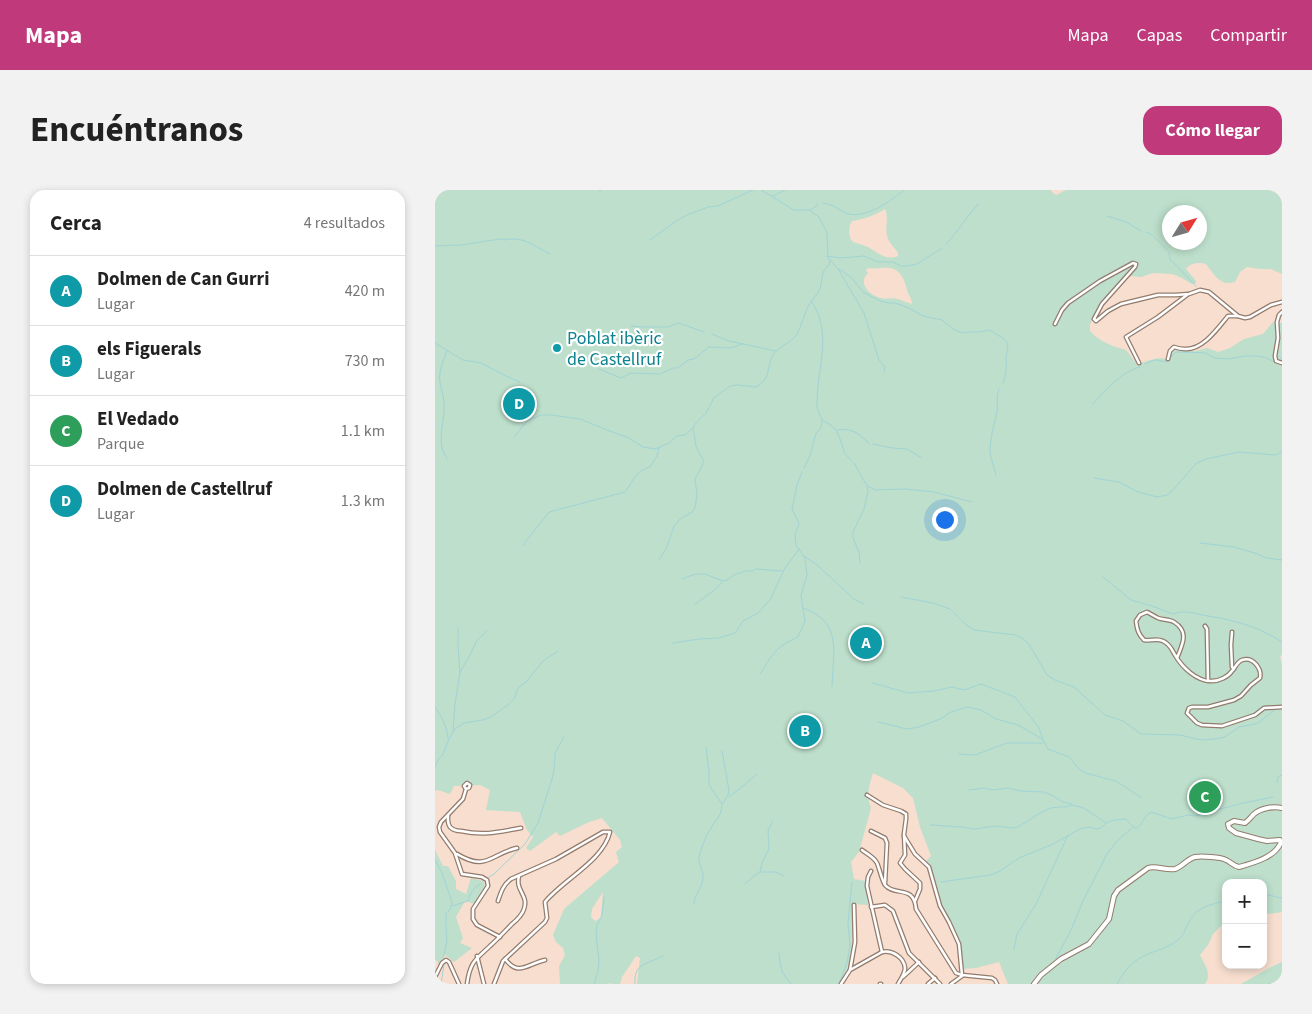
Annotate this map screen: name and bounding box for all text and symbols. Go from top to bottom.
text: Mapa [25,18,82,53]
text: Mapa [1068,23,1109,48]
text: Capas [1137,23,1182,48]
text: Compartir [1210,23,1287,48]
text: Encuéntranos [30,105,243,155]
button: Cómo llegar [1143,106,1282,155]
north arrow [1162,205,1207,250]
text: Cerca [50,208,102,238]
text: 4 resultados [304,212,385,234]
text: Dolmen de Can Gurri [97,266,269,293]
text: A [61,280,71,302]
text: 420 m [345,280,385,302]
text: Lugar [97,293,135,315]
place label: Poblat ibèric de Castellruf [567,326,662,372]
text: els Figuerals [97,336,201,363]
marker: Poblat ibèric de Castellruf [551,342,563,354]
text: B [61,350,71,372]
text: 730 m [345,350,385,372]
text: Lugar [97,363,135,385]
pin: D [503,385,535,423]
text: El Vedado [97,406,179,433]
text: C [61,420,71,442]
text: 1.1 km [341,420,385,442]
text: Parque [97,433,144,455]
text: Dolmen de Castellruf [97,476,272,503]
text: D [61,490,71,512]
text: 1.3 km [341,490,385,512]
text: Lugar [97,503,135,525]
your location [932,507,958,533]
pin: A [850,624,882,662]
pin: B [789,712,821,750]
pin: C [1189,778,1221,816]
map controls [1222,879,1267,969]
button: + [1222,879,1267,924]
button: − [1222,924,1267,969]

